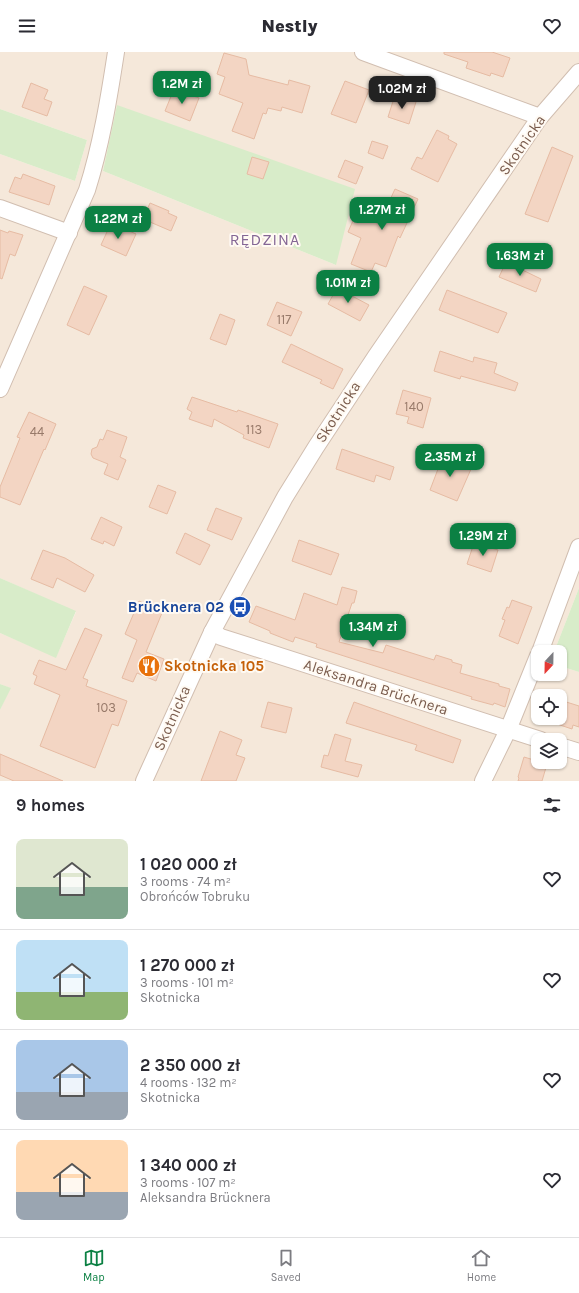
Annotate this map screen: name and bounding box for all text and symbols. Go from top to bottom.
icon: menu [16,15,38,37]
text: Nestly [261,15,318,37]
icon: heart [541,15,563,37]
pin: 1.2M zł [145,71,219,105]
text: 1.2M zł [162,76,202,91]
pin: 1.02M zł [361,76,443,110]
text: 1.02M zł [378,81,426,96]
street label: Skotnicka [495,111,549,179]
pin: 1.27M zł [341,197,423,231]
text: 1.27M zł [359,202,405,217]
pin: 1.22M zł [77,206,159,240]
text: 1.22M zł [94,211,142,226]
district label: RĘDZINA [230,230,300,249]
pin: 1.63M zł [479,243,561,277]
text: 1.63M zł [496,248,544,263]
pin: 1.01M zł [307,270,389,304]
text: 1.01M zł [325,275,371,290]
house number: 117 [277,312,291,327]
street label: Skotnicka [312,378,364,446]
house number: 140 [404,399,424,414]
house number: 113 [246,422,262,437]
house number: 44 [30,424,44,439]
pin: 2.35M zł [409,444,491,478]
text: 2.35M zł [424,449,476,464]
pin: 1.29M zł [442,523,524,557]
text: 1.29M zł [459,528,507,543]
bus stop icon: Brücknera 02 [227,594,253,620]
place label: Brücknera 02 [128,598,224,616]
pin: 1.34M zł [332,614,414,648]
text: 1.34M zł [349,619,397,634]
north arrow [531,645,567,681]
map controls [531,645,567,769]
restaurant icon: Skotnicka 105 [136,653,162,679]
street label: Aleksandra Brücknera [302,655,450,719]
place label: Skotnicka 105 [164,657,264,675]
street label: Skotnicka [150,683,194,753]
button: locate [531,689,567,725]
house number: 103 [96,700,116,715]
button: layers [531,733,567,769]
icon: filters [541,794,563,816]
text: 9 homes [16,795,85,815]
text: 1 020 000 zł [140,854,237,874]
icon: home [48,855,96,903]
icon: heart [541,868,563,890]
text: 3 rooms · 74 m² [140,874,231,889]
text: Obrońców Tobruku [140,889,250,904]
text: 1 270 000 zł [140,955,234,975]
icon: home [48,956,96,1004]
icon: heart [541,969,563,991]
text: 3 rooms · 101 m² [140,975,234,990]
text: Skotnicka [140,990,200,1005]
text: 2 350 000 zł [140,1055,240,1075]
icon: home [48,1056,96,1104]
icon: heart [541,1069,563,1091]
text: 4 rooms · 132 m² [140,1075,237,1090]
text: Skotnicka [140,1090,200,1105]
text: 1 340 000 zł [140,1155,236,1175]
icon: home [48,1156,96,1204]
icon: heart [541,1169,563,1191]
text: 3 rooms · 107 m² [140,1175,236,1190]
text: Aleksandra Brücknera [140,1190,271,1205]
tab: Map [83,1247,105,1284]
tab: Saved [271,1247,301,1284]
tab: Home [467,1247,496,1284]

